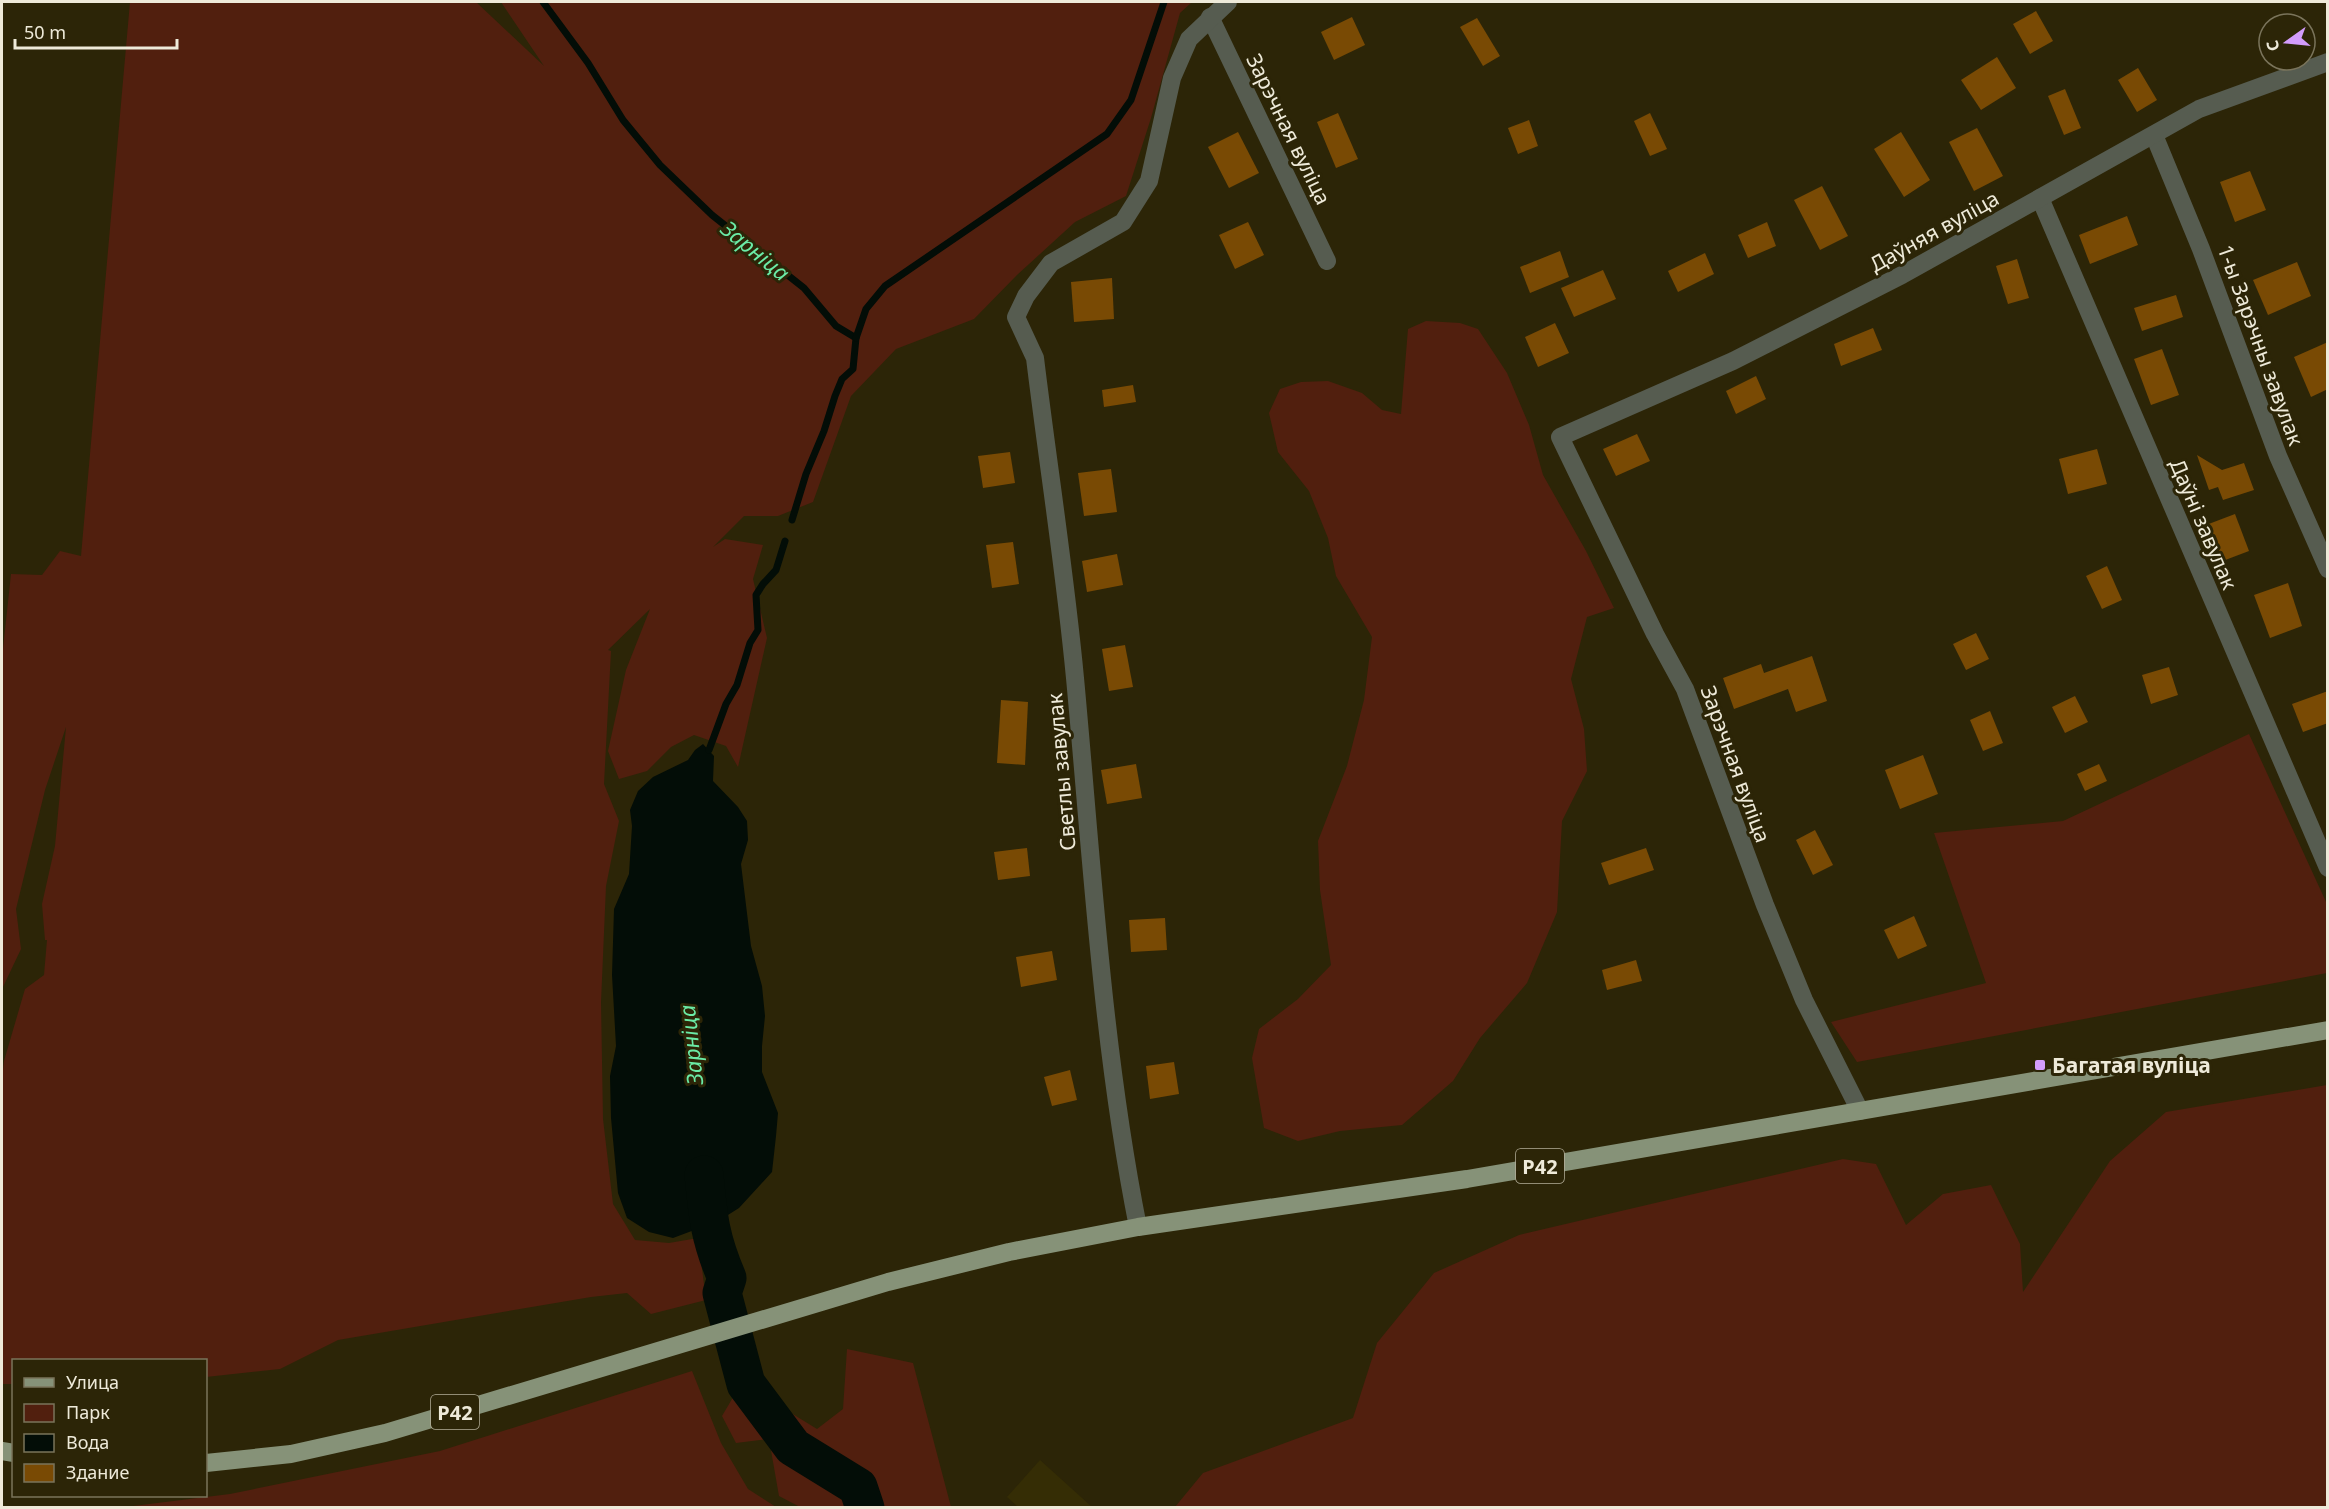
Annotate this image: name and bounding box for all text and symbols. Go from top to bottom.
scale bar [15,12,177,50]
north arrow [2257,12,2317,72]
text: 50 m [24,20,66,44]
text: С [2261,38,2284,54]
street label: Зарэчная вуліца [1240,49,1338,209]
street label: Даўняя вуліца [1864,184,2004,278]
water label: Зарніца [715,212,797,287]
street label: 1-ы Зарэчны завулак [2212,241,2310,449]
street label: Даўні завулак [2164,454,2244,594]
street label: Зарэчная вуліца [1695,682,1777,846]
street label: Светлы завулак [1040,692,1082,852]
water label: Зарніца [671,1003,709,1087]
place label: Багатая вуліца [2052,1051,2211,1079]
marker: Багатая вуліца [2033,1058,2047,1072]
road number: Р42 [1516,1149,1564,1183]
legend [12,1359,207,1497]
text: Улица [66,1370,119,1394]
road number: Р42 [431,1395,479,1429]
text: Парк [66,1400,110,1424]
text: Вода [66,1430,109,1454]
text: Здание [66,1460,130,1484]

